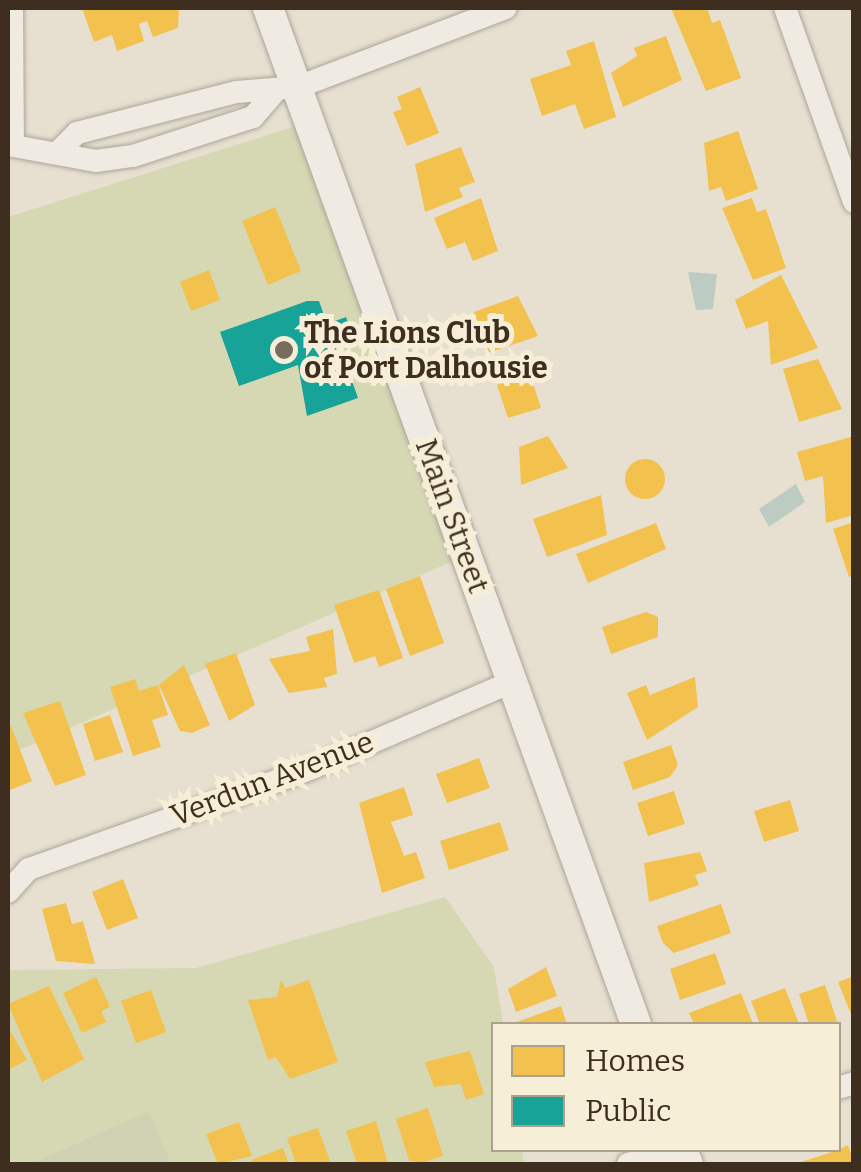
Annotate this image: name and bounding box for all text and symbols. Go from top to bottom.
place label: The Lions Club of Port Dalhousie [304,315,548,386]
marker: The Lions Club of Port Dalhousie [273,339,295,361]
street label: Main Street [408,434,496,598]
street label: Verdun Avenue [165,724,379,834]
legend [491,1022,841,1152]
text: Homes [585,1043,685,1079]
text: Public [585,1093,671,1129]

